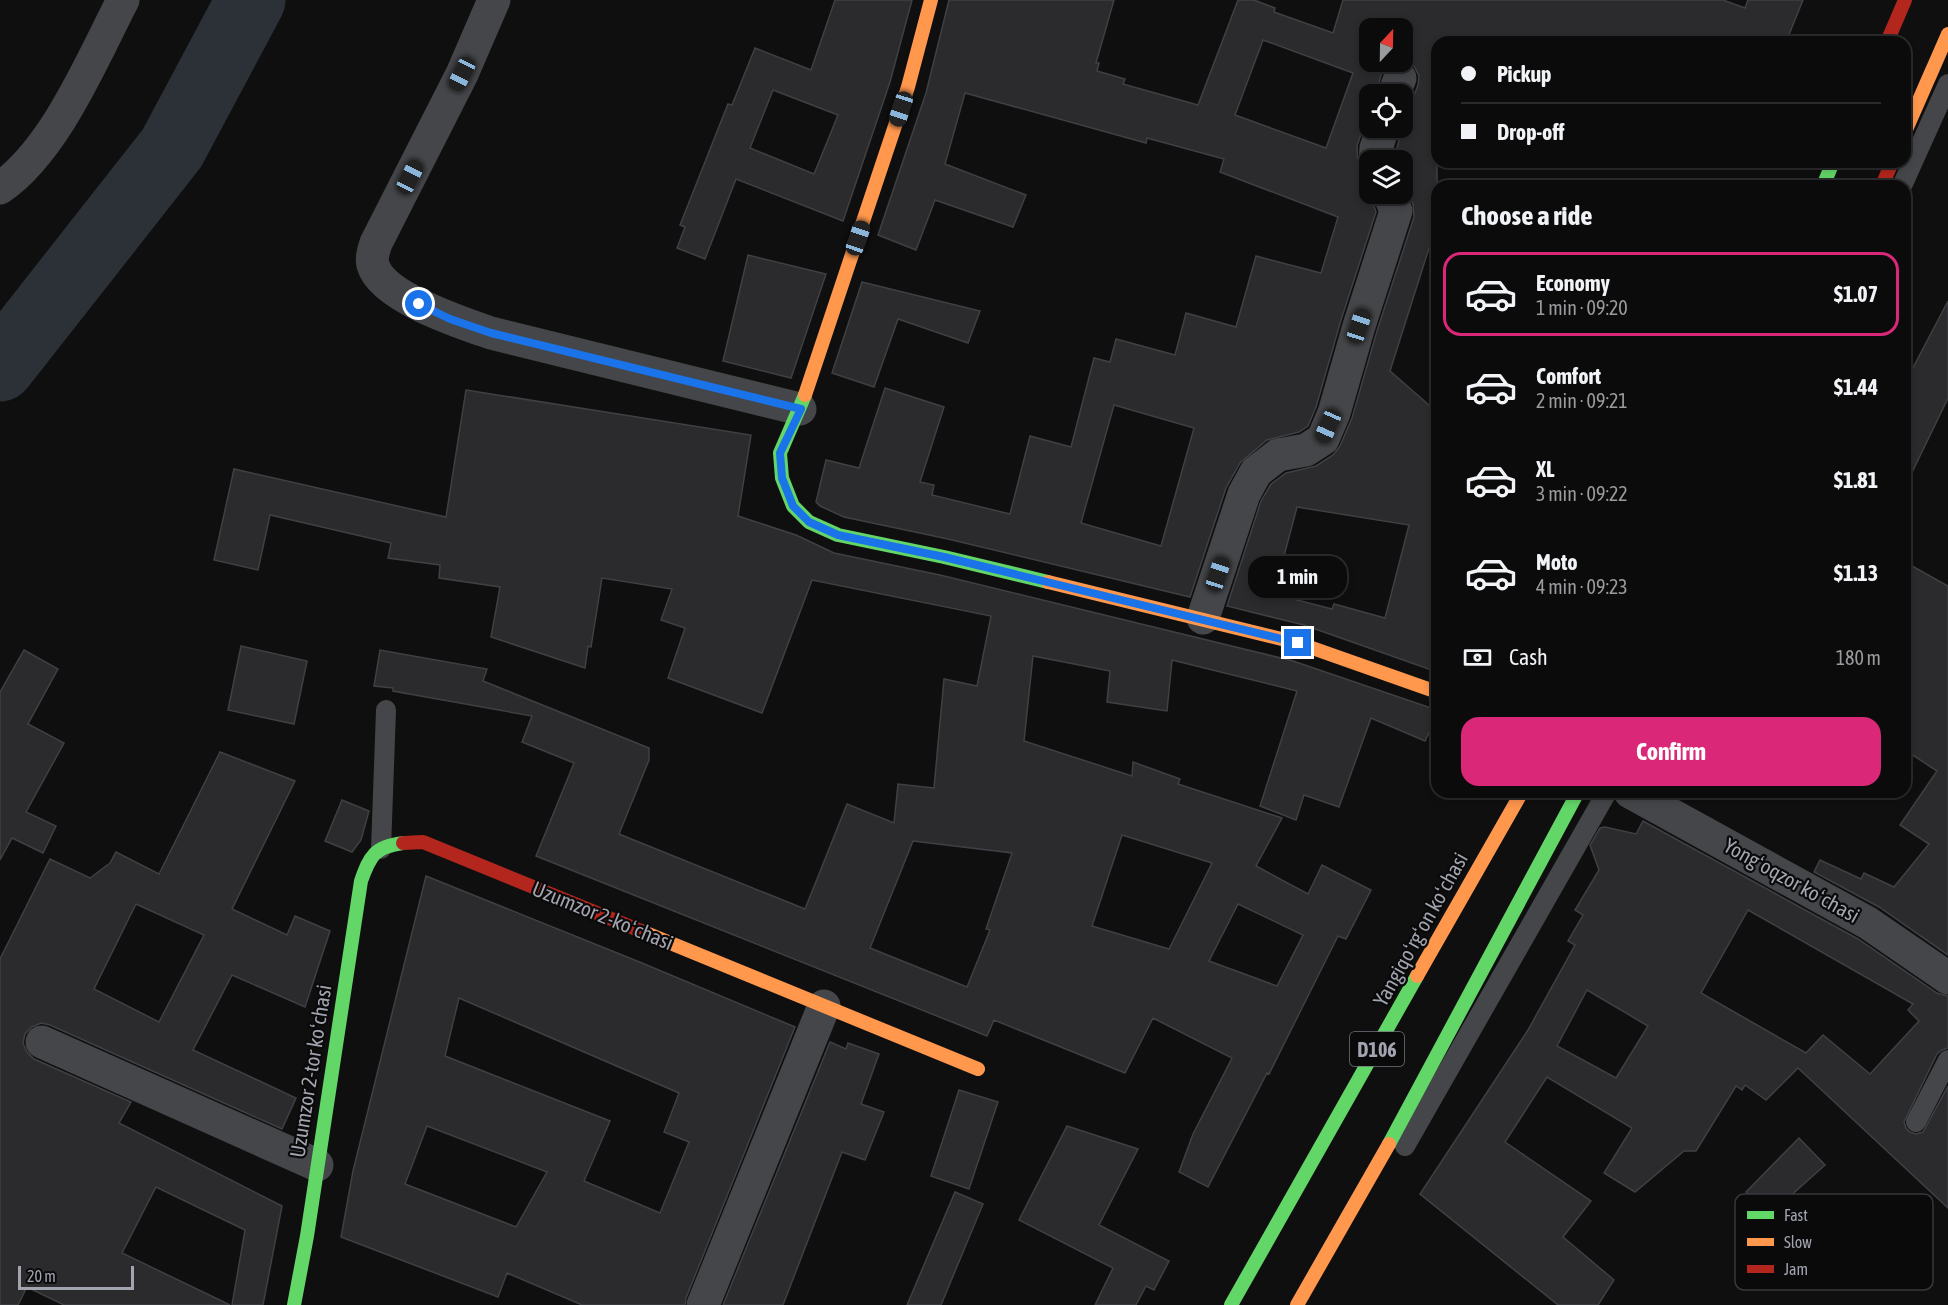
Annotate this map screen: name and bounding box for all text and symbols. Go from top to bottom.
north arrow [1359,18,1413,72]
map controls [1359,18,1413,204]
car [446,54,478,94]
text: Pickup [1497,61,1552,87]
button: locate [1359,84,1413,138]
car [887,89,915,129]
text: Drop-off [1497,119,1564,145]
button: layers [1359,150,1413,204]
car [394,157,426,197]
text: Choose a ride [1461,200,1593,231]
car [844,218,872,258]
icon: car [1464,267,1518,321]
text: Economy [1536,270,1610,296]
text: $1.07 [1834,281,1878,307]
route start [405,290,432,317]
text: 1 min · 09:20 [1536,296,1628,319]
car [1345,306,1373,346]
icon: car [1464,360,1518,414]
text: Comfort [1536,363,1601,389]
text: $1.44 [1834,374,1878,400]
text: 2 min · 09:21 [1536,389,1628,412]
car [1312,406,1344,446]
icon: car [1464,453,1518,507]
text: XL [1536,456,1554,482]
text: $1.81 [1834,467,1878,493]
text: 3 min · 09:22 [1536,482,1628,505]
icon: car [1464,546,1518,600]
text: Moto [1536,549,1578,575]
car [1204,554,1232,594]
callout: 1 min [1248,556,1348,598]
text: $1.13 [1834,560,1878,586]
text: 1 min [1277,565,1318,588]
text: 4 min · 09:23 [1536,575,1628,598]
route end [1284,629,1311,656]
icon: cash [1461,641,1494,674]
text: Cash [1509,644,1548,670]
text: 180 m [1836,646,1881,669]
button: Confirm [1461,717,1881,786]
street label: Yongʻoqzor koʻchasi [1720,833,1864,927]
street label: Yangiqoʻrgʻon koʻchasi [1368,848,1472,1010]
street label: Uzumzor 2-koʻchasi [529,876,677,954]
street label: Uzumzor 2-tor koʻchasi [284,983,336,1159]
road number: D106 [1350,1032,1404,1066]
legend [1735,1194,1933,1290]
text: Fast [1784,1206,1808,1224]
text: Slow [1784,1233,1812,1251]
text: Jam [1784,1260,1808,1278]
scale bar [18,1263,134,1290]
text: 20 m [27,1267,56,1285]

